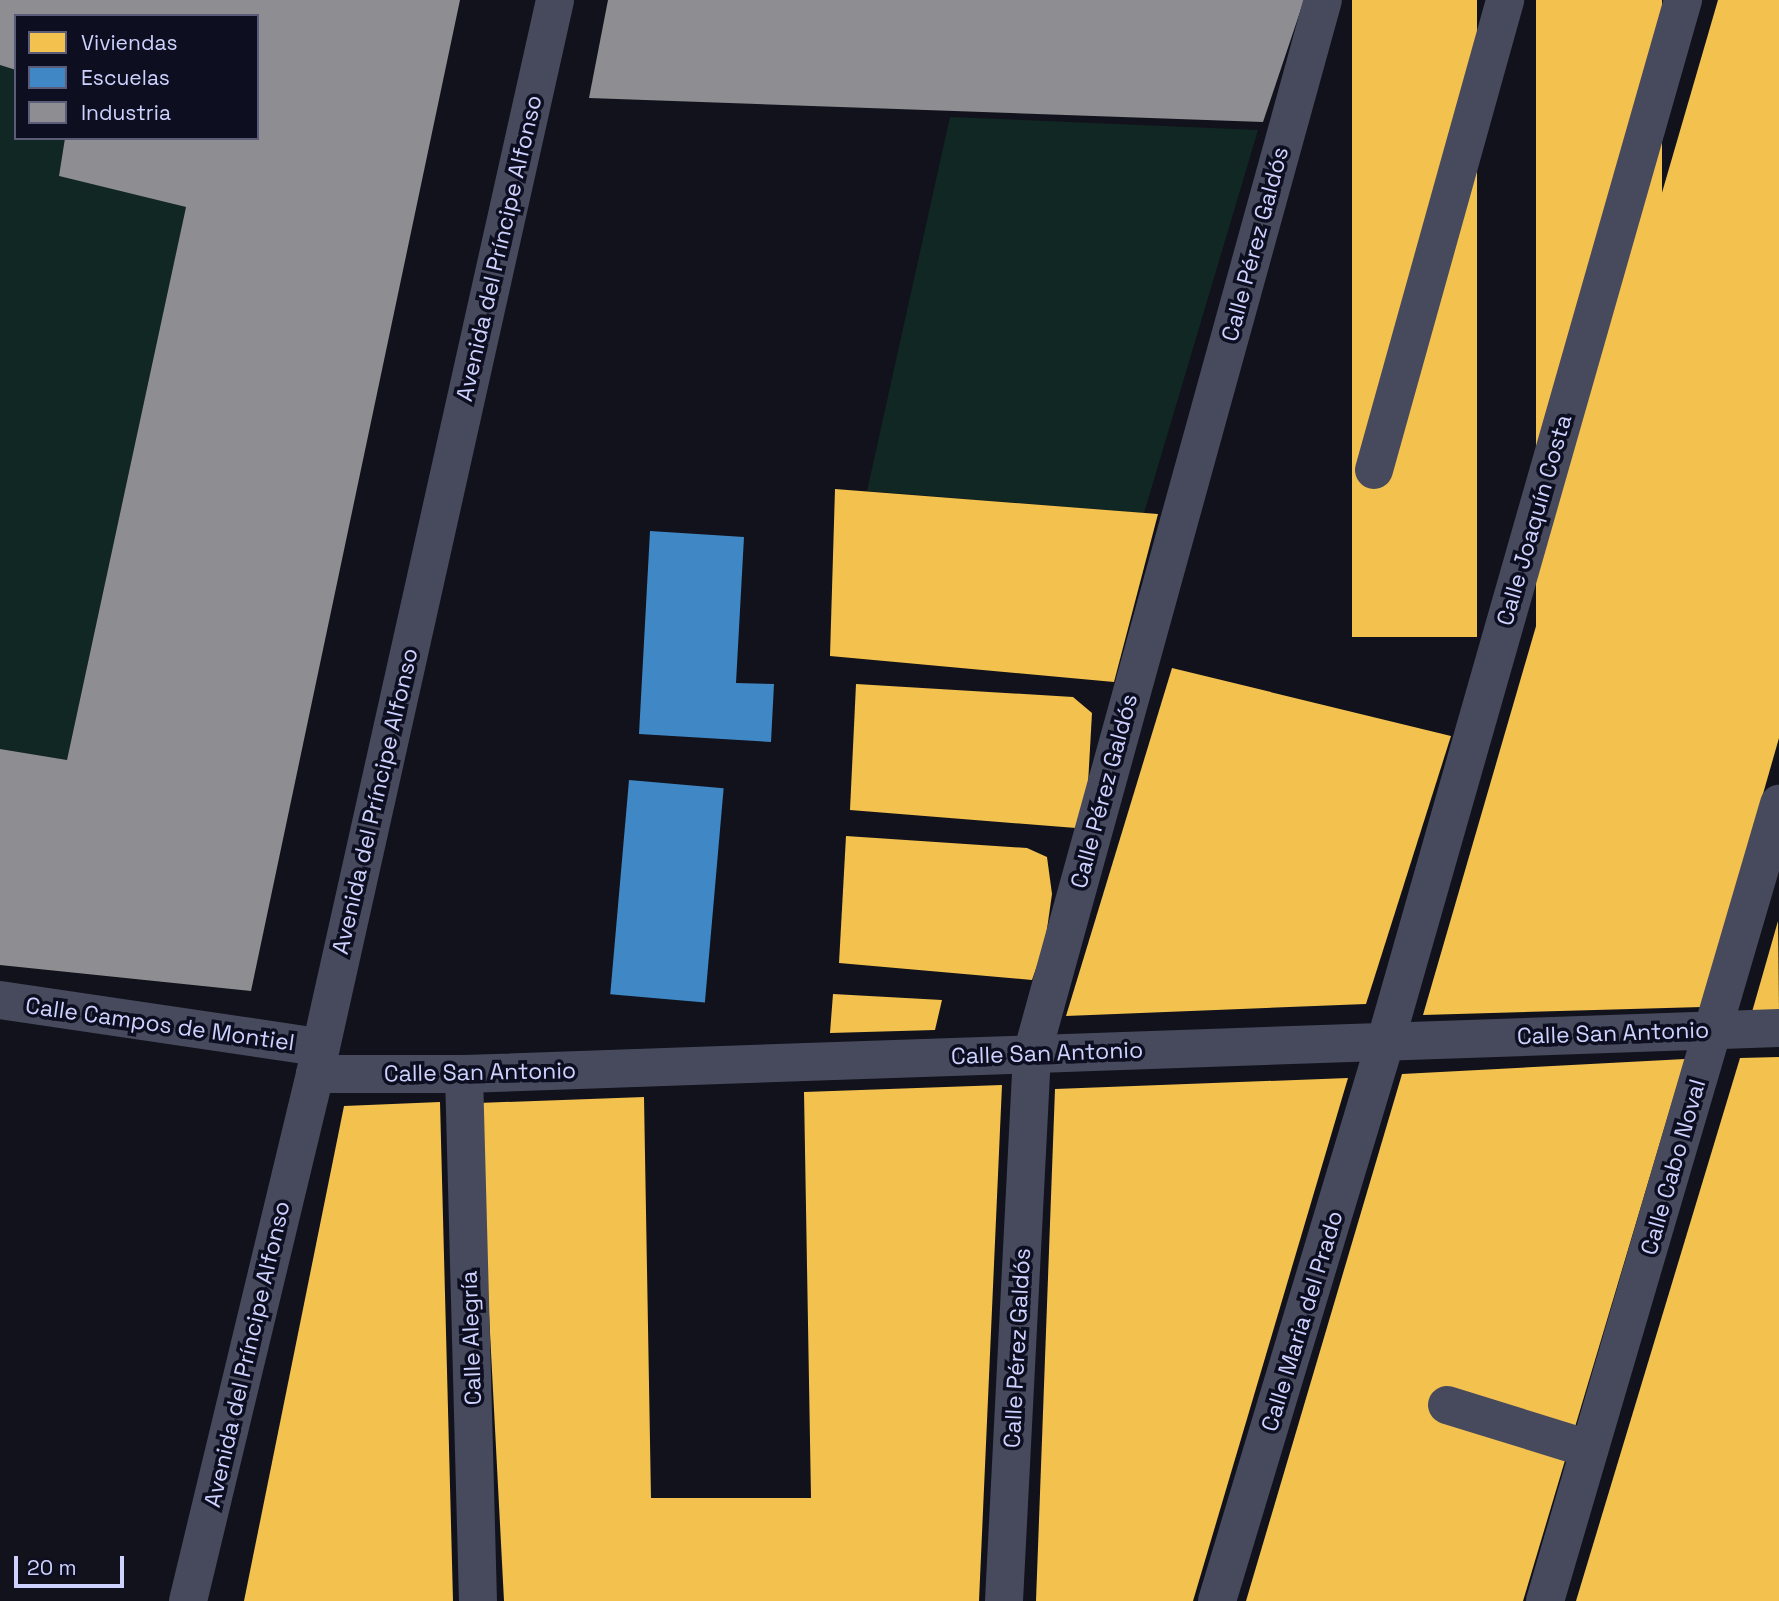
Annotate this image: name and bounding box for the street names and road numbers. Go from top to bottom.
street label: Avenida del Príncipe Alfonso [450,92,548,404]
street label: Calle Pérez Galdós [1216,144,1294,344]
street label: Calle Joaquín Costa [1491,411,1577,629]
street label: Avenida del Príncipe Alfonso [326,645,424,957]
street label: Calle Pérez Galdós [1065,691,1143,891]
street label: Calle Campos de Montiel [24,991,296,1057]
street label: Calle San Antonio [1516,1016,1710,1050]
street label: Calle San Antonio [950,1036,1144,1070]
street label: Calle San Antonio [383,1057,577,1087]
street label: Calle Cabo Noval [1635,1076,1711,1258]
street label: Avenida del Príncipe Alfonso [198,1198,296,1510]
street label: Calle Maria del Prado [1255,1207,1349,1435]
street label: Calle Pérez Galdós [998,1247,1036,1449]
street label: Calle Alegría [455,1270,487,1406]

